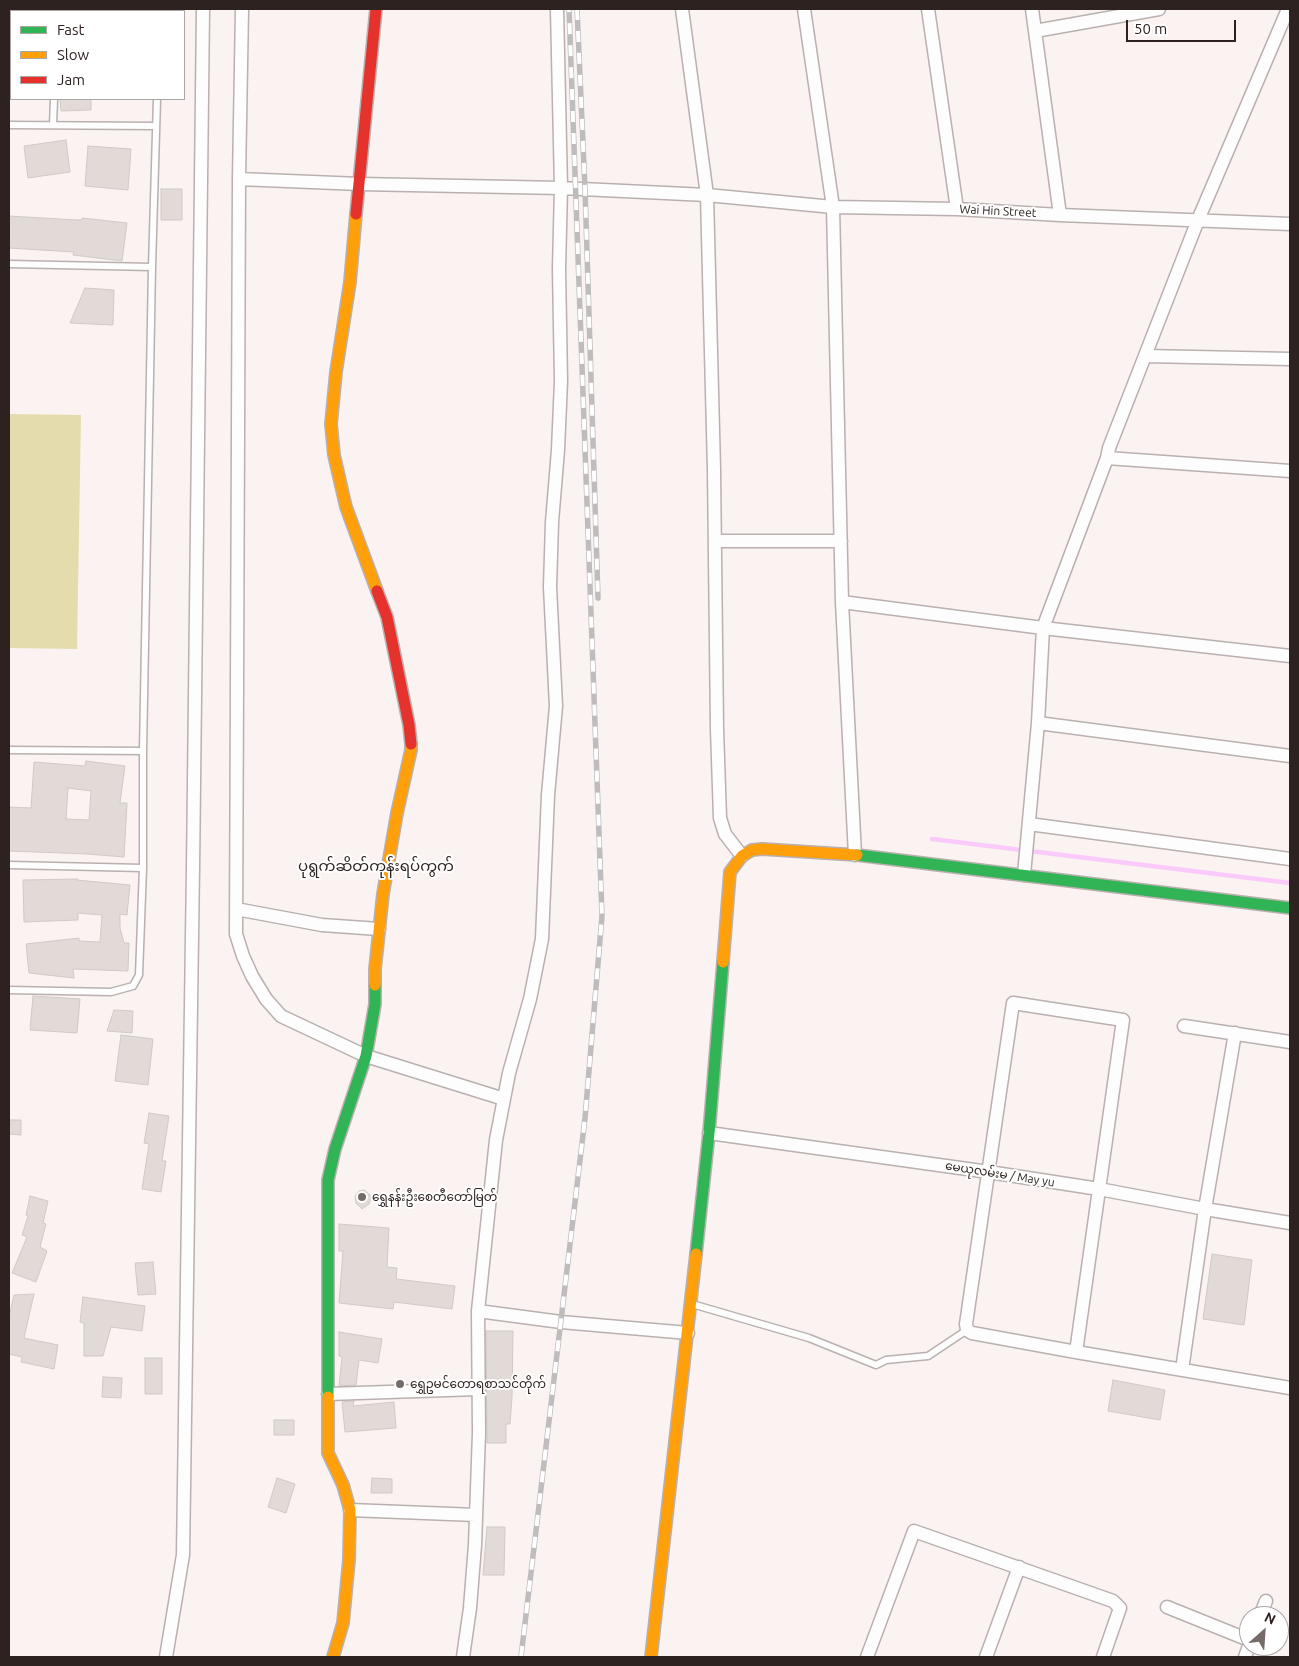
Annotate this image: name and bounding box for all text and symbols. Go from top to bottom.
legend [10,10,185,100]
scale bar [1129,10,1239,42]
text: 50 m [1134,20,1167,37]
text: Fast [57,21,84,38]
text: Slow [57,46,89,63]
text: Jam [57,71,85,88]
street label: Wai Hin Street [959,202,1037,220]
district label: ပုရွက်ဆိတ်ကုန်းရပ်ကွက် [298,857,454,875]
street label: မေယုလမ်းမ / May yu [944,1158,1056,1190]
place label: ရွှေနန်းဦးစေတီတော်မြတ် [372,1190,497,1204]
marker: ရွှေနန်းဦးစေတီတော်မြတ် [356,1191,368,1203]
place label: ရွှေဥမင်တောရစာသင်တိုက် [410,1377,546,1391]
marker: ရွှေဥမင်တောရစာသင်တိုက် [394,1378,406,1390]
north arrow [1239,1606,1289,1656]
text: N [1262,1609,1278,1628]

